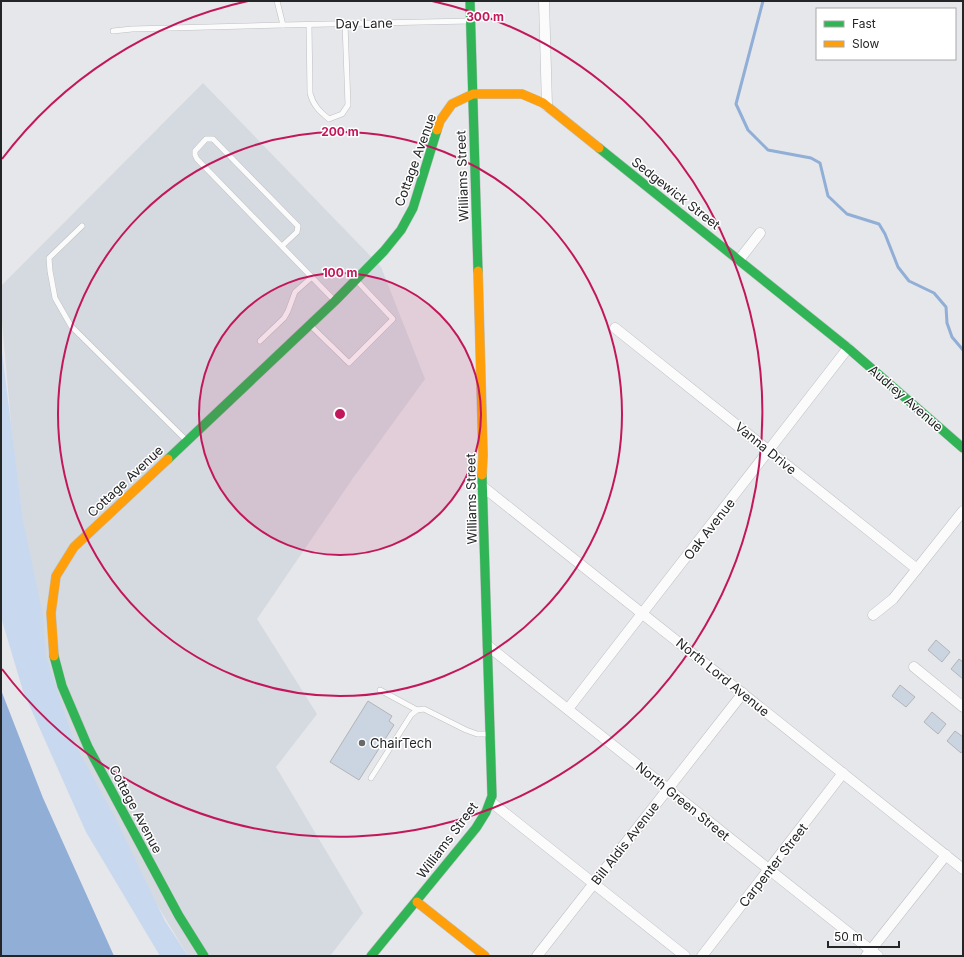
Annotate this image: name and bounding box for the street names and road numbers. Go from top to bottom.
street label: Day Lane [335,15,393,31]
street label: Cottage Avenue [391,111,439,209]
street label: Williams Street [452,130,472,222]
street label: Sedgewick Street [629,153,723,233]
street label: Audrey Avenue [866,361,946,435]
street label: Vanna Drive [732,418,800,478]
street label: Cottage Avenue [84,442,166,520]
street label: Williams Street [462,453,480,545]
street label: Oak Avenue [680,495,738,563]
street label: North Lord Avenue [673,634,773,720]
street label: North Green Street [633,758,733,844]
street label: Cottage Avenue [106,762,166,856]
street label: Bill Aldis Avenue [588,798,662,888]
street label: Williams Street [413,799,481,881]
street label: Carpenter Street [735,820,811,910]

